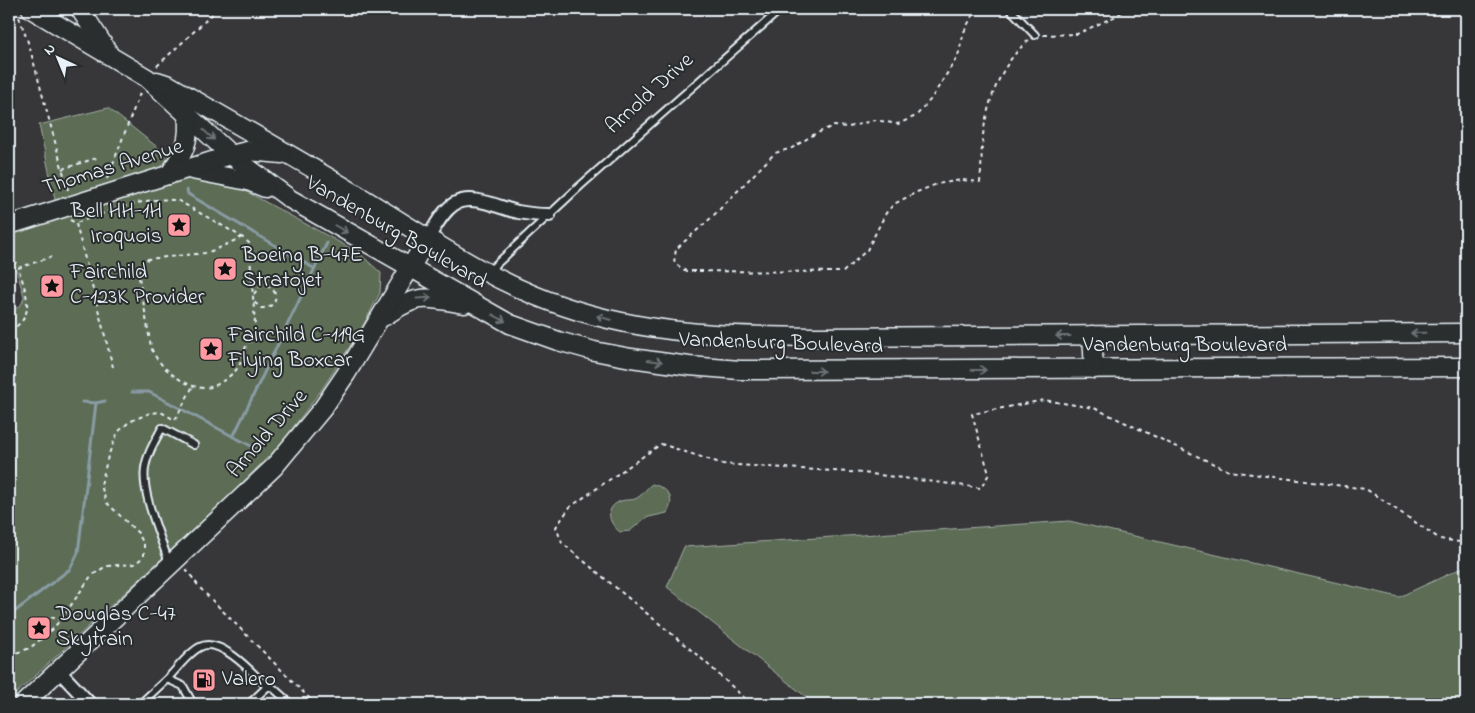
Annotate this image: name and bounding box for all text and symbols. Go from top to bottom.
north arrow [32,32,82,82]
text: N [39,39,61,61]
street label: Arnold Drive [599,45,701,143]
one-way arrow [202,129,215,141]
street label: Thomas Avenue [39,131,188,205]
street label: Vandenburg Boulevard [298,168,492,299]
place label: Bell HH-1H Iroquois [70,196,162,253]
place icon: Bell HH-1H Iroquois [166,212,192,238]
one-way arrow [333,224,347,234]
place label: Boeing B-47E Stratojet [241,240,363,297]
place icon: Boeing B-47E Stratojet [212,256,238,282]
place label: Fairchild C-123K Provider [69,257,205,314]
place icon: Fairchild C-123K Provider [39,273,65,299]
one-way arrow [416,294,432,303]
one-way arrow [597,312,613,322]
one-way arrow [491,314,506,323]
place label: Fairchild C-119G Flying Boxcar [227,320,365,378]
street label: Vandenburg Boulevard [677,324,884,365]
one-way arrow [1410,328,1426,338]
street label: Vandenburg Boulevard [1082,330,1287,363]
one-way arrow [1055,331,1071,341]
place icon: Fairchild C-119G Flying Boxcar [198,336,224,362]
one-way arrow [647,357,663,367]
one-way arrow [971,365,987,375]
one-way arrow [808,366,825,376]
street label: Arnold Drive [220,382,316,486]
place label: Douglas C-47 Skytrain [55,599,176,657]
place icon: Douglas C-47 Skytrain [26,615,52,641]
place label: Valero [221,664,276,696]
fuel station icon: Valero [191,667,217,693]

